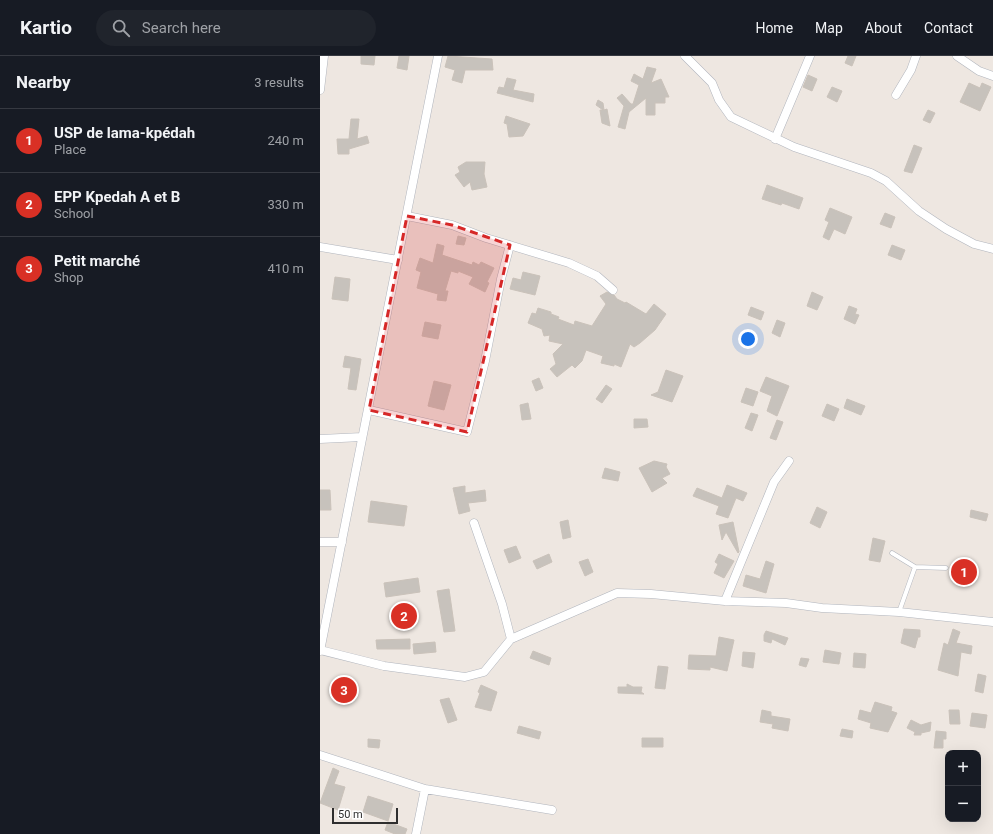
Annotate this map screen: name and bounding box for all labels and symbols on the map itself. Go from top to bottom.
your location [738,329,758,349]
pin: 1 [951,557,977,587]
pin: 2 [391,601,417,631]
pin: 3 [331,675,357,705]
scale bar [332,806,398,825]

